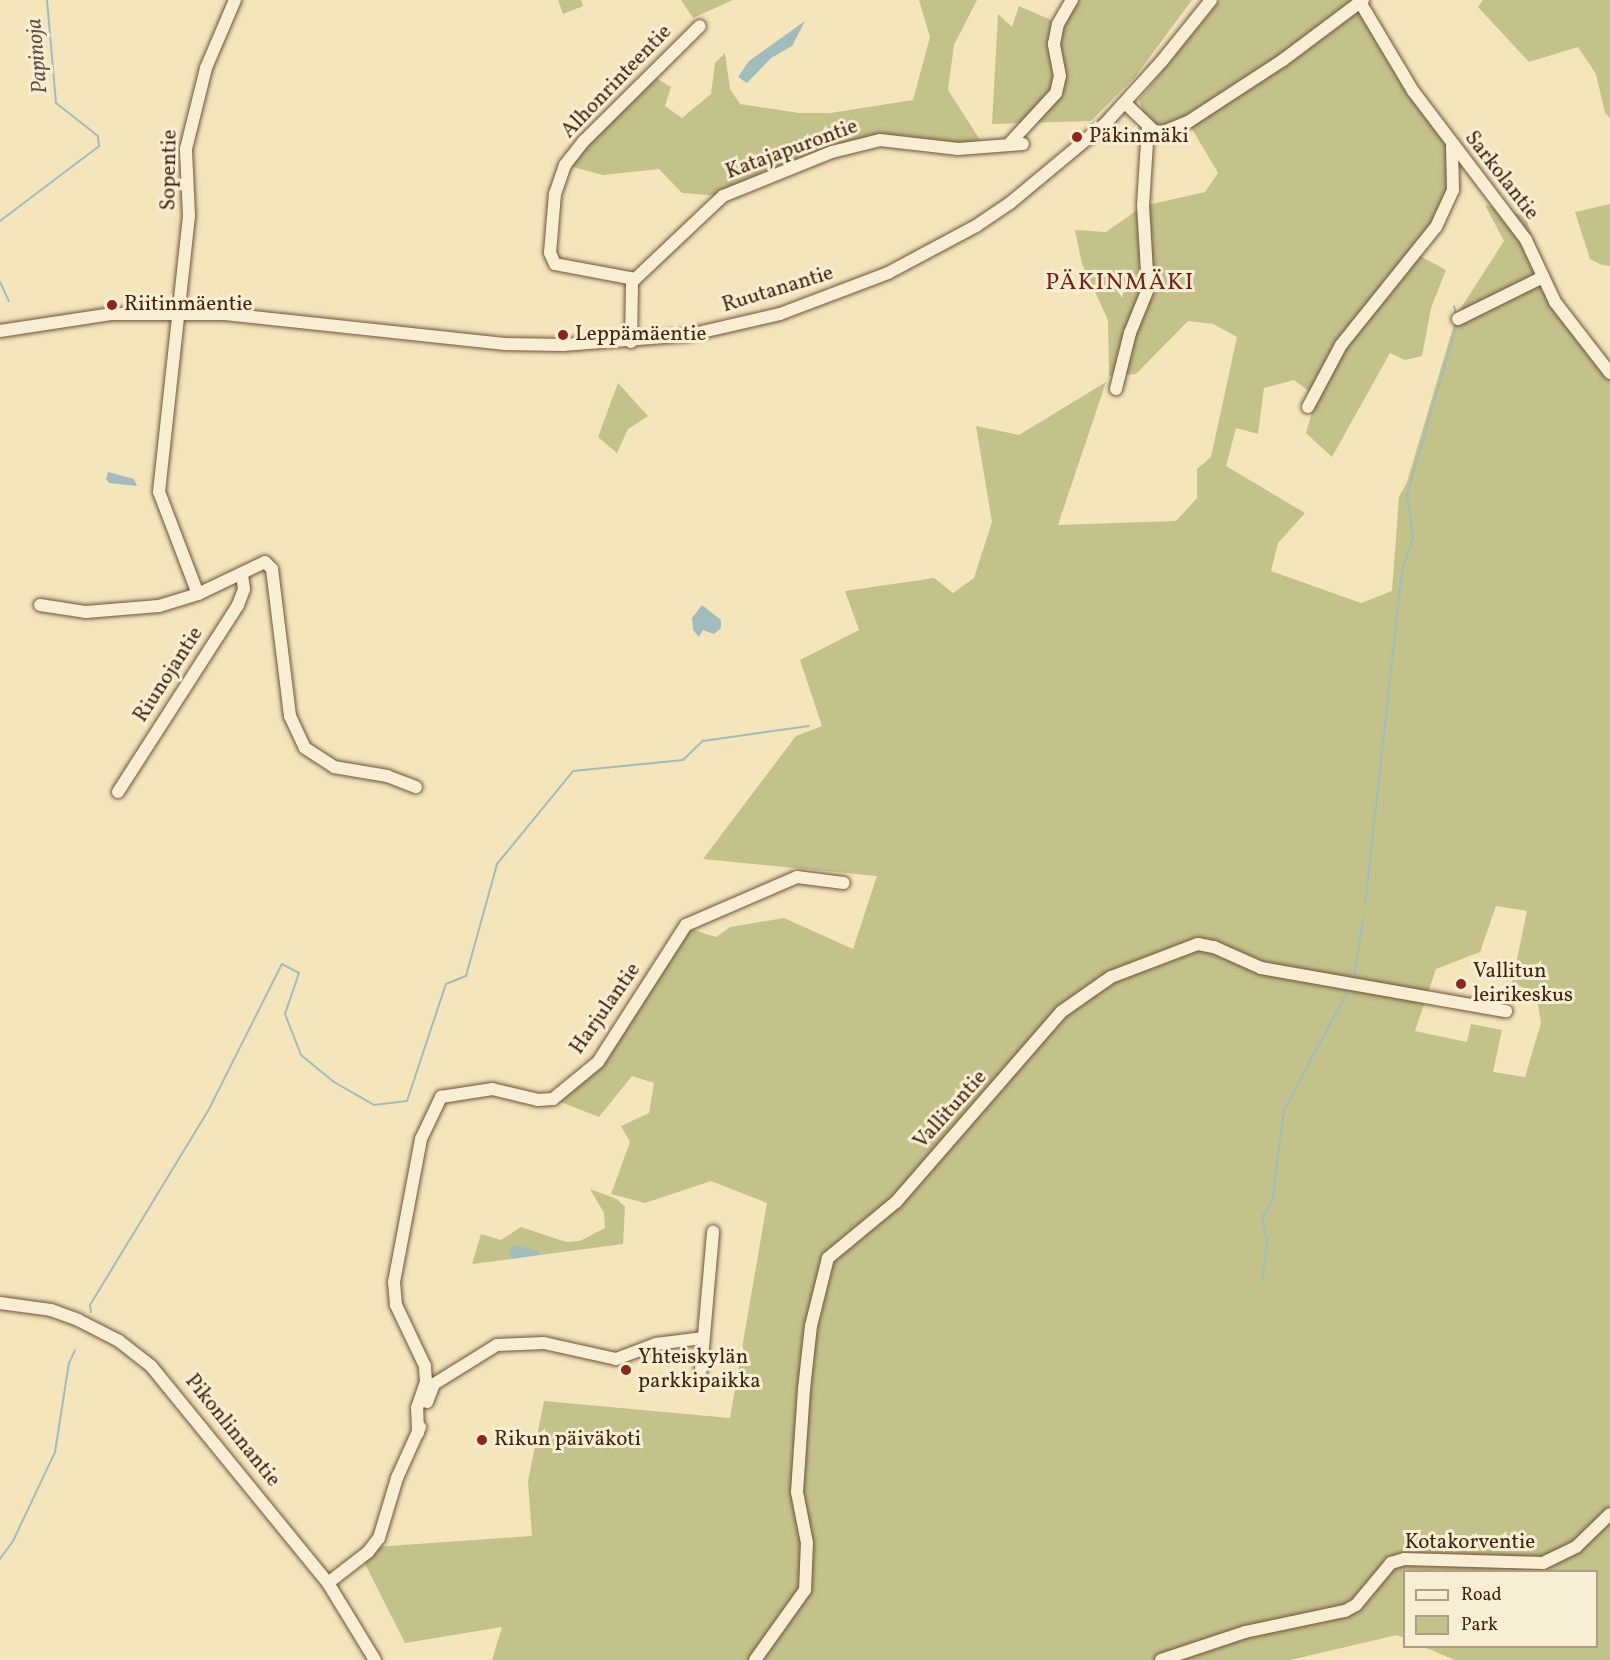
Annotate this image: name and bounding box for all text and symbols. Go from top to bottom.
water label: Papinoja [22,17,54,95]
street label: Alhonrinteentie [556,20,678,144]
street label: Katajapurontie [723,114,861,186]
place label: Päkinmäki [1089,124,1189,150]
street label: Sarkolantie [1458,127,1544,225]
street label: Sopentie [157,129,183,211]
marker: Päkinmäki [1070,130,1084,144]
street label: Ruutanantie [719,261,837,319]
district label: PÄKINMÄKI [1045,270,1195,298]
place label: Riitinmäentie [124,292,252,318]
marker: Riitinmäentie [105,298,119,312]
place label: Leppämäentie [575,322,706,348]
marker: Leppämäentie [556,328,570,342]
street label: Riunojantie [129,623,209,727]
street label: Harjulantie [565,958,647,1060]
place label: Vallitun leirikeskus [1473,959,1573,1009]
marker: Vallitun leirikeskus [1454,977,1468,991]
street label: Vallituntie [909,1065,993,1155]
place label: Yhteiskylän parkkipaikka [638,1345,761,1395]
marker: Yhteiskylän parkkipaikka [619,1363,633,1377]
street label: Pikonlinnantie [179,1370,285,1492]
place label: Rikun päiväkoti [494,1427,641,1453]
marker: Rikun päiväkoti [475,1433,489,1447]
street label: Kotakorventie [1405,1530,1535,1556]
legend [1403,1570,1598,1648]
text: Road [1461,1583,1502,1608]
text: Park [1461,1613,1498,1638]

